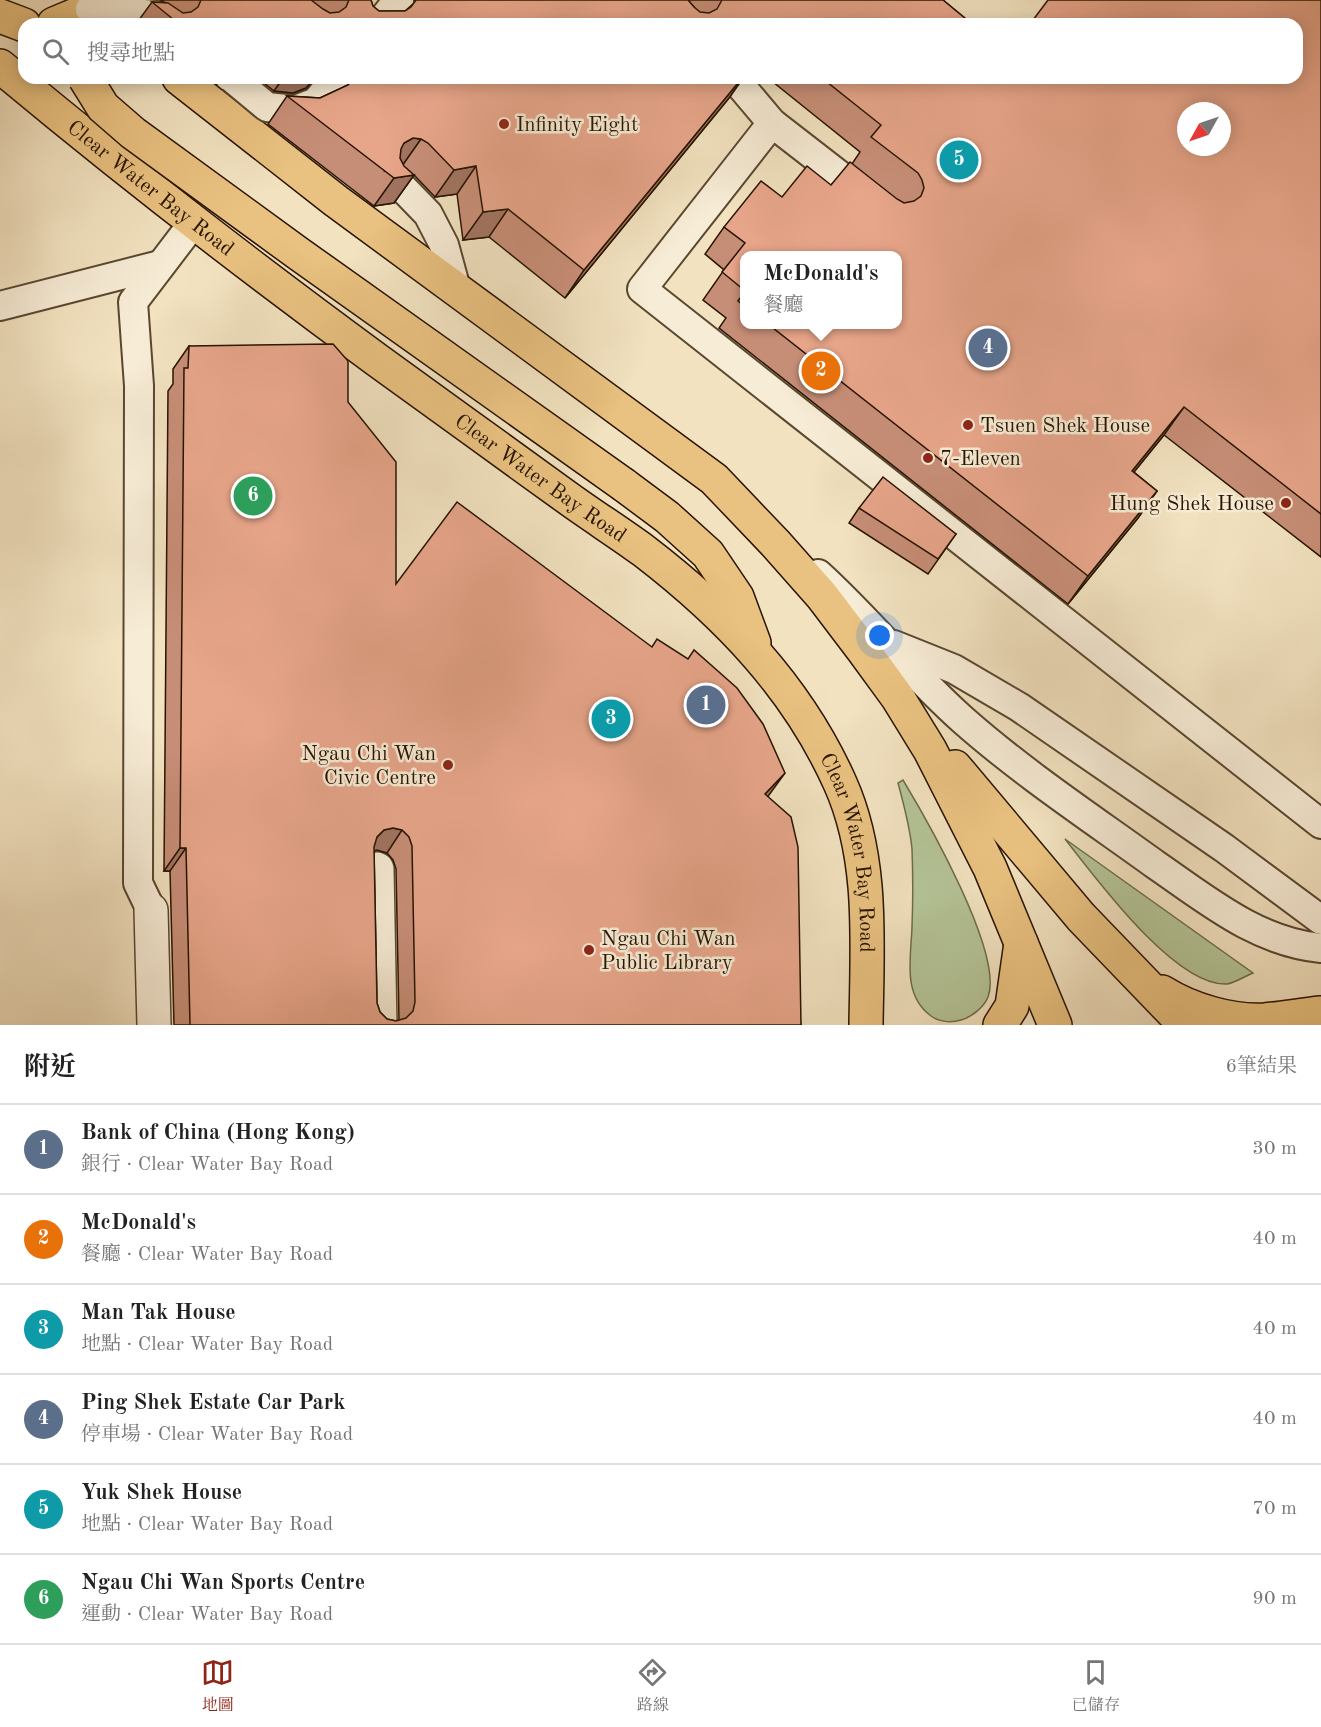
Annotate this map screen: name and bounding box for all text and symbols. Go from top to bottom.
search box [18,18,1303,84]
icon: search [39,35,72,68]
text: 搜尋地點 [87,43,175,65]
north arrow [1177,102,1231,156]
place label: Infinity Eight [516,115,638,136]
street label: Clear Water Bay Road [63,117,237,261]
marker: Infinity Eight [497,117,511,131]
pin: 5 [940,138,978,182]
popup [740,251,902,329]
text: McDonald's [763,263,879,285]
text: 餐廳 [763,296,803,316]
pin: 4 [968,326,1008,370]
pin: 2 [802,348,840,394]
street label: Clear Water Bay Road [450,411,630,547]
place label: Tsuen Shek House [980,416,1150,437]
marker: Tsuen Shek House [961,418,975,432]
place label: 7-Eleven [940,449,1021,470]
marker: 7-Eleven [921,451,935,465]
pin: 6 [234,474,272,518]
place label: Hung Shek House [1110,494,1274,515]
marker: Hung Shek House [1279,496,1293,510]
your location [865,621,894,650]
pin: 1 [686,682,726,728]
pin: 3 [592,696,630,742]
place label: Ngau Chi Wan Civic Centre [302,744,436,789]
street label: Clear Water Bay Road [815,750,876,953]
marker: Ngau Chi Wan Civic Centre [441,758,455,772]
place label: Ngau Chi Wan Public Library [601,929,735,974]
marker: Ngau Chi Wan Public Library [582,943,596,957]
text: 附近 [24,1055,76,1081]
text: 6筆結果 [1225,1057,1297,1077]
text: Bank of China (Hong Kong) [81,1122,355,1144]
text: 1 [38,1139,49,1159]
text: 30 m [1252,1139,1297,1159]
text: 銀行 · Clear Water Bay Road [81,1155,333,1175]
text: McDonald's [81,1212,196,1234]
text: 2 [38,1229,49,1249]
text: 40 m [1252,1229,1297,1249]
text: 餐廳 · Clear Water Bay Road [81,1245,333,1265]
text: Man Tak House [81,1302,236,1324]
text: 3 [38,1319,49,1339]
text: 40 m [1252,1319,1297,1339]
text: 地點 · Clear Water Bay Road [81,1335,333,1355]
text: Ping Shek Estate Car Park [81,1392,346,1414]
text: 4 [38,1409,49,1429]
text: 40 m [1252,1409,1297,1429]
text: 停車場 · Clear Water Bay Road [81,1425,353,1445]
text: Yuk Shek House [81,1482,242,1504]
text: 5 [38,1499,49,1519]
text: 70 m [1252,1499,1297,1519]
text: 地點 · Clear Water Bay Road [81,1515,333,1535]
text: Ngau Chi Wan Sports Centre [81,1572,365,1594]
text: 6 [38,1589,49,1609]
text: 90 m [1252,1589,1297,1609]
text: 運動 · Clear Water Bay Road [81,1605,333,1625]
tab: 地圖 [201,1656,234,1716]
tab: 路線 [636,1656,669,1716]
tab: 已儲存 [1072,1656,1120,1716]

